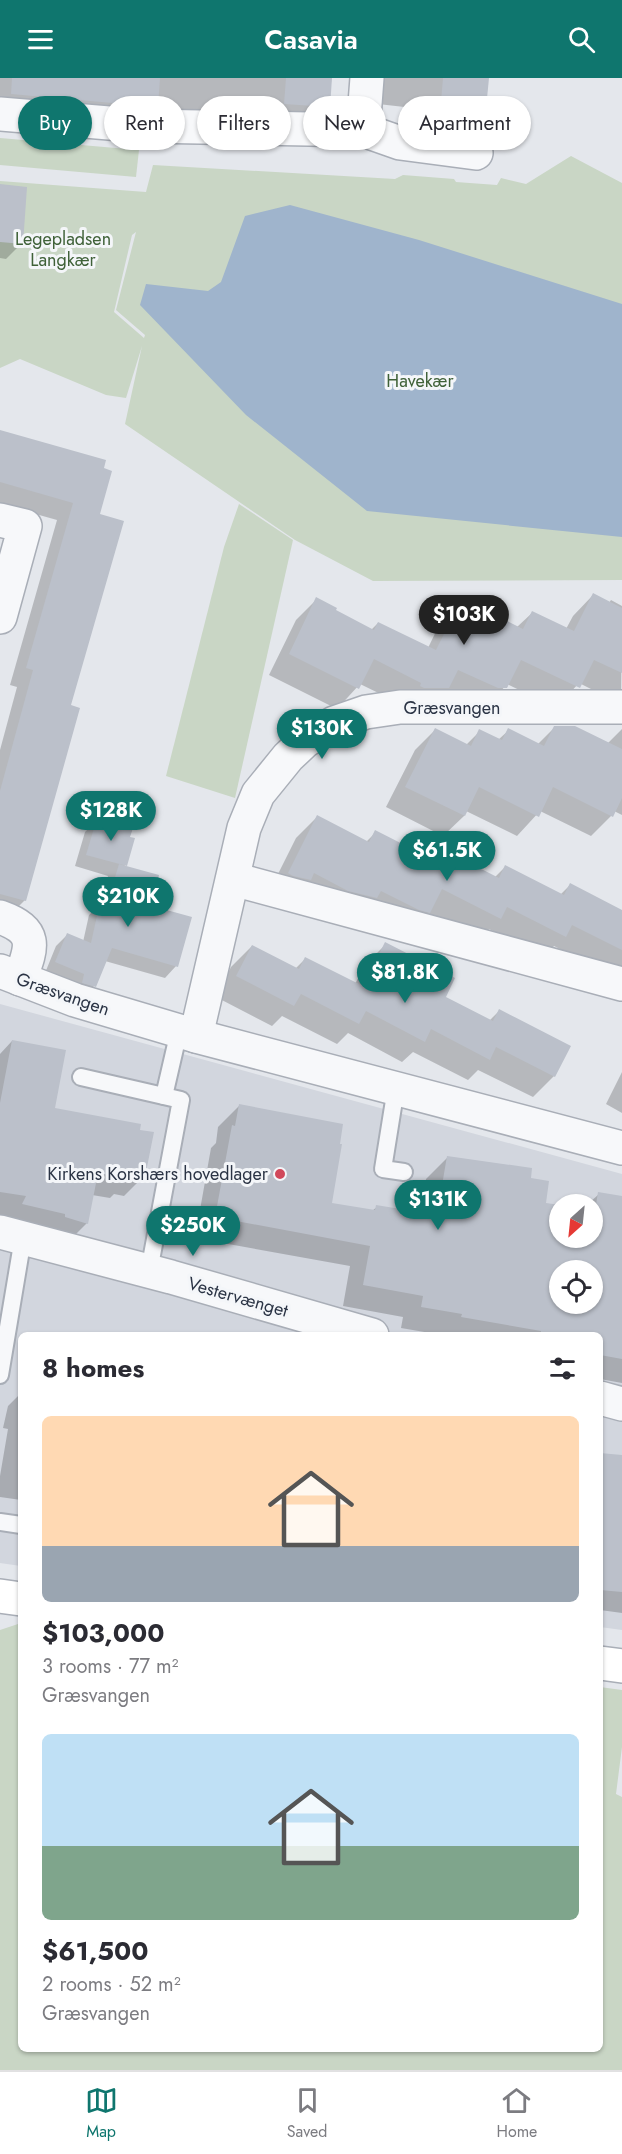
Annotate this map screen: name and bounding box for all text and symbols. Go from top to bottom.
text: Casavia [264,20,358,59]
icon: menu [24,23,57,56]
icon: search [565,23,598,56]
chip: Buy [18,96,92,150]
chip: Rent [104,96,185,150]
chip: Filters [197,96,291,150]
chip: New [303,96,386,150]
chip: Apartment [398,96,531,150]
park label: Legepladsen Langkær [15,226,111,273]
park label: Havekær [386,368,454,394]
pin: $103K [422,595,506,646]
text: $103K [433,600,495,629]
street label: Græsvangen [403,695,501,721]
pin: $130K [280,709,364,760]
text: $130K [291,714,353,743]
pin: $128K [69,791,153,842]
text: $128K [80,796,142,825]
pin: $61.5K [398,831,496,882]
text: $61.5K [412,836,482,865]
pin: $210K [86,877,170,928]
text: $210K [97,882,159,911]
pin: $81.8K [356,953,454,1004]
text: $81.8K [371,958,439,987]
street label: Græsvangen [13,966,113,1022]
place label: Kirkens Korshærs hovedlager [47,1161,269,1187]
marker: Kirkens Korshærs hovedlager [273,1167,287,1181]
pin: $131K [396,1180,480,1231]
text: $131K [408,1185,468,1214]
north arrow [549,1194,603,1248]
map controls [549,1194,603,1314]
pin: $250K [151,1206,235,1257]
text: $250K [160,1211,226,1240]
button: locate [549,1260,603,1314]
street label: Vestervænget [185,1270,292,1324]
text: 8 homes [42,1349,144,1387]
icon: filters [546,1352,579,1385]
icon: home [257,1455,365,1563]
text: $103,000 [42,1614,164,1652]
text: 3 rooms · 77 m² [42,1652,179,1681]
text: Græsvangen [42,1681,150,1710]
icon: home [257,1773,365,1881]
text: $61,500 [42,1932,148,1970]
text: 2 rooms · 52 m² [42,1970,181,1999]
text: Græsvangen [42,1999,150,2028]
tab: Map [85,2084,118,2143]
tab: Saved [287,2084,327,2143]
tab: Home [496,2084,537,2143]

